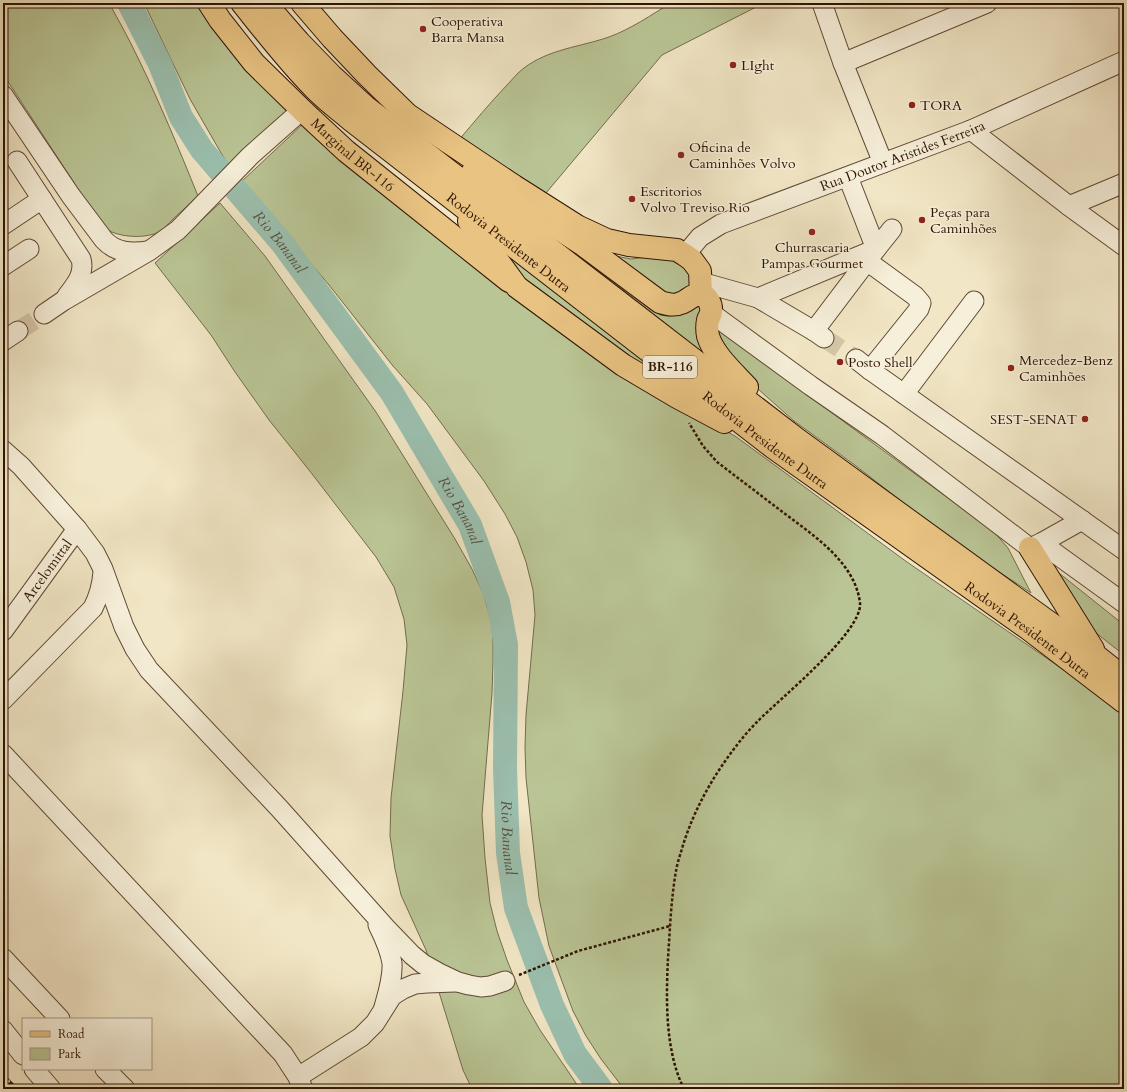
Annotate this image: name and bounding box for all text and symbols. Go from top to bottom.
place label: Cooperativa Barra Mansa [431,12,505,47]
marker: Cooperativa Barra Mansa [418,24,428,34]
place label: LIght [741,56,775,75]
marker: LIght [728,60,738,70]
place label: TORA [920,96,962,115]
marker: TORA [907,100,917,110]
street label: Marginal BR-116 [307,114,399,196]
street label: Rua Doutor Aristides Ferreira [817,115,988,195]
place label: Oficina de Caminhões Volvo [689,138,796,173]
marker: Oficina de Caminhões Volvo [676,150,686,160]
place label: Escritorios Volvo Treviso Rio [640,182,750,217]
street label: Rodovia Presidente Dutra [443,188,575,297]
marker: Escritorios Volvo Treviso Rio [627,194,637,204]
place label: Peças para Caminhões [930,203,997,238]
water label: Rio Bananal [249,206,311,278]
marker: Peças para Caminhões [917,215,927,225]
marker: Churrascaria Pampas Gourmet [807,227,817,237]
place label: Churrascaria Pampas Gourmet [761,238,864,273]
place label: Mercedez-Benz Caminhões [1019,351,1114,386]
place label: Posto Shell [848,353,913,372]
road number: BR-116 [643,356,697,378]
marker: Posto Shell [835,357,845,367]
marker: Mercedez-Benz Caminhões [1006,363,1016,373]
street label: Rodovia Presidente Dutra [699,387,832,493]
place label: SEST-SENAT [990,410,1077,429]
marker: SEST-SENAT [1080,414,1090,424]
water label: Rio Bananal [433,473,486,548]
street label: Arcelomittal [18,535,76,606]
street label: Rodovia Presidente Dutra [961,577,1095,683]
water label: Rio Bananal [496,800,521,877]
legend [22,1018,152,1070]
text: Road [58,1026,85,1042]
text: Park [58,1046,82,1062]

